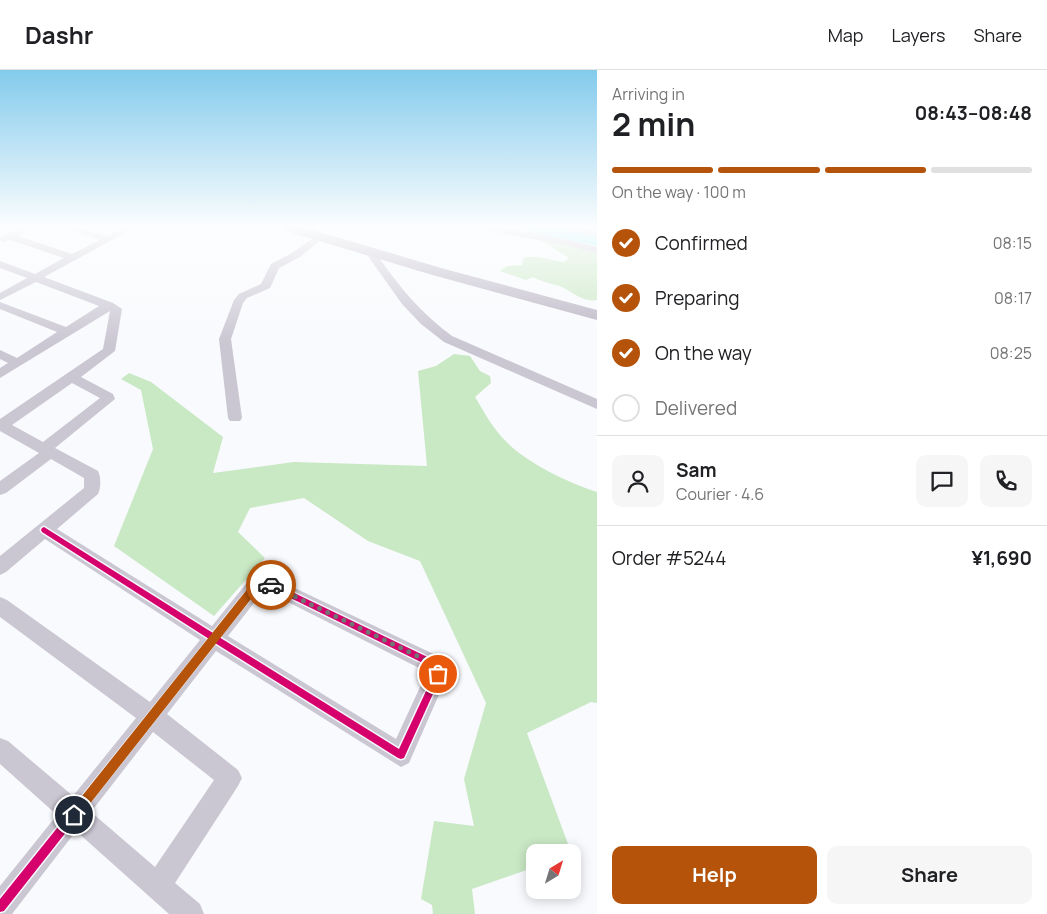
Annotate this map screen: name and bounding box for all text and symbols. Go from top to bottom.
text: Dashr [25,18,93,51]
text: Map [828,23,863,47]
text: Layers [891,23,945,47]
text: Share [973,23,1022,47]
text: Arriving in [612,83,685,105]
text: 08:43–08:48 [915,100,1032,126]
text: 2 min [612,102,695,146]
text: On the way · 100 m [612,181,746,203]
icon: check [612,229,640,257]
text: Confirmed [655,230,748,256]
text: 08:15 [993,232,1032,254]
icon: check [612,284,640,312]
text: Preparing [655,285,740,311]
text: 08:17 [994,287,1032,309]
icon: check [612,339,640,367]
text: On the way [655,340,752,366]
text: 08:25 [990,342,1032,364]
text: Delivered [655,395,737,421]
button: person [612,455,664,507]
button: chat [916,455,968,507]
button: phone [980,455,1032,507]
text: Sam [676,457,717,483]
text: Courier · 4.6 [676,483,764,505]
text: Order #5244 [612,545,726,571]
text: ¥1,690 [971,545,1032,571]
courier [246,560,296,610]
icon: car [257,571,285,599]
pin [417,653,459,695]
icon: bag [424,660,452,688]
pin [53,794,95,836]
icon: home [60,801,88,829]
north arrow [526,844,581,899]
map controls [526,844,581,899]
button: Help [612,846,817,904]
button: Share [827,846,1032,904]

